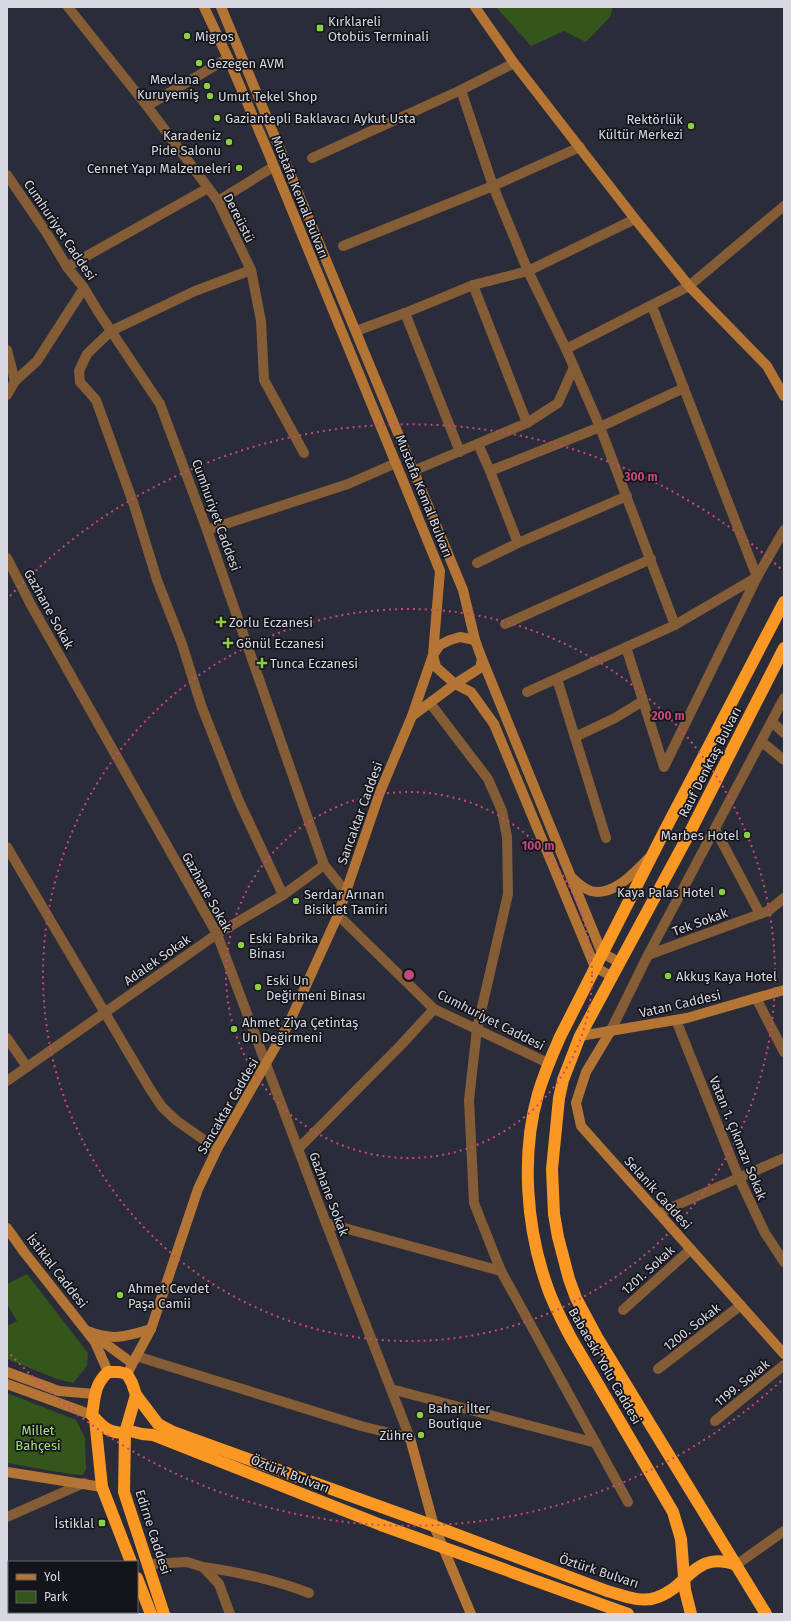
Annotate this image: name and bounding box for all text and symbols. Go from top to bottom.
place label: Kırklareli Otobüs Terminali [328,14,429,44]
marker: Kırklareli Otobüs Terminali [315,23,325,33]
place label: Migros [195,29,234,44]
marker: Migros [182,31,192,41]
place label: Gezegen AVM [207,56,284,71]
marker: Gezegen AVM [194,58,204,68]
place label: Mevlana Kuruyemiş [137,72,199,102]
marker: Mevlana Kuruyemiş [202,81,212,91]
place label: Umut Tekel Shop [218,89,317,104]
marker: Umut Tekel Shop [205,91,215,101]
place label: Gaziantepli Baklavacı Aykut Usta [225,111,416,126]
place label: Rektörlük Kültür Merkezi [598,112,683,142]
marker: Gaziantepli Baklavacı Aykut Usta [212,113,222,123]
marker: Rektörlük Kültür Merkezi [686,121,696,131]
place label: Karadeniz Pide Salonu [151,128,221,158]
street label: Mustafa Kemal Bulvarı [269,133,331,261]
marker: Karadeniz Pide Salonu [224,137,234,147]
place label: Cennet Yapı Malzemeleri [87,161,231,176]
marker: Cennet Yapı Malzemeleri [234,163,244,173]
street label: Cumhuriyet Caddesi [21,177,99,283]
street label: Dereüstü [220,191,258,245]
street label: Mustafa Kemal Bulvarı [393,432,455,560]
street label: Cumhuriyet Caddesi [189,457,243,573]
text: 300 m [623,470,658,484]
street label: Gazhane Sokak [21,567,77,652]
place label: Zorlu Eczanesi [229,615,313,630]
marker: Zorlu Eczanesi [216,617,226,627]
place label: Gönül Eczanesi [236,636,324,651]
marker: Gönül Eczanesi [223,638,233,648]
place label: Tunca Eczanesi [270,656,358,671]
marker: Tunca Eczanesi [257,658,267,668]
street label: Rauf Denktaş Bulvarı [676,704,744,820]
text: 200 m [651,709,685,723]
street label: Sancaktar Caddesi [334,760,386,866]
place label: Marbes Hotel [661,828,739,843]
marker: Marbes Hotel [742,830,752,840]
text: 100 m [522,839,554,853]
street label: Gazhane Sokak [179,850,235,935]
place label: Kaya Palas Hotel [617,885,714,900]
place label: Serdar Arınan Bisiklet Tamiri [304,887,388,917]
marker: Kaya Palas Hotel [717,887,727,897]
marker: Serdar Arınan Bisiklet Tamiri [291,896,301,906]
street label: Tek Sokak [670,905,730,939]
street label: Adalek Sokak [121,931,194,989]
place label: Eski Fabrika Binası [249,931,318,961]
marker: Eski Fabrika Binası [236,940,246,950]
centre of rings [402,968,416,982]
place label: Akkuş Kaya Hotel [676,969,777,984]
marker: Akkuş Kaya Hotel [663,971,673,981]
place label: Eski Un Değirmeni Binası [266,973,366,1003]
marker: Eski Un Değirmeni Binası [253,982,263,992]
street label: Cumhuriyet Caddesi [435,987,547,1053]
street label: Vatan Caddesi [638,987,722,1021]
place label: Ahmet Ziya Çetintaş Un Değirmeni [242,1015,358,1045]
marker: Ahmet Ziya Çetintaş Un Değirmeni [229,1024,239,1034]
street label: Sancaktar Caddesi [194,1055,262,1157]
street label: Vatan 1. Çıkmazı Sokak [706,1074,770,1202]
street label: Gazhane Sokak [306,1150,352,1238]
street label: Selanik Caddesi [621,1153,695,1233]
street label: İstiklal Caddesi [24,1231,90,1311]
street label: 1201. Sokak [618,1242,678,1298]
place label: Ahmet Cevdet Paşa Camii [128,1281,210,1311]
marker: Ahmet Cevdet Paşa Camii [115,1290,125,1300]
street label: 1200. Sokak [661,1300,724,1354]
street label: Babaeski Yolu Caddesi [566,1305,644,1427]
street label: 1199. Sokak [712,1356,773,1410]
place label: Bahar İlter Boutique [428,1401,490,1431]
marker: Bahar İlter Boutique [415,1410,425,1420]
park label: Millet Bahçesi [15,1423,61,1453]
place label: Zühre [380,1428,413,1443]
marker: Zühre [416,1430,426,1440]
street label: Öztürk Bulvarı [249,1451,332,1496]
street label: Edirne Caddesi [132,1488,174,1576]
place label: İstiklal [55,1516,94,1531]
marker: İstiklal [97,1518,107,1528]
street label: Öztürk Bulvarı [557,1550,641,1591]
legend [8,1561,138,1613]
text: Yol [44,1570,61,1584]
text: Park [44,1590,68,1604]

